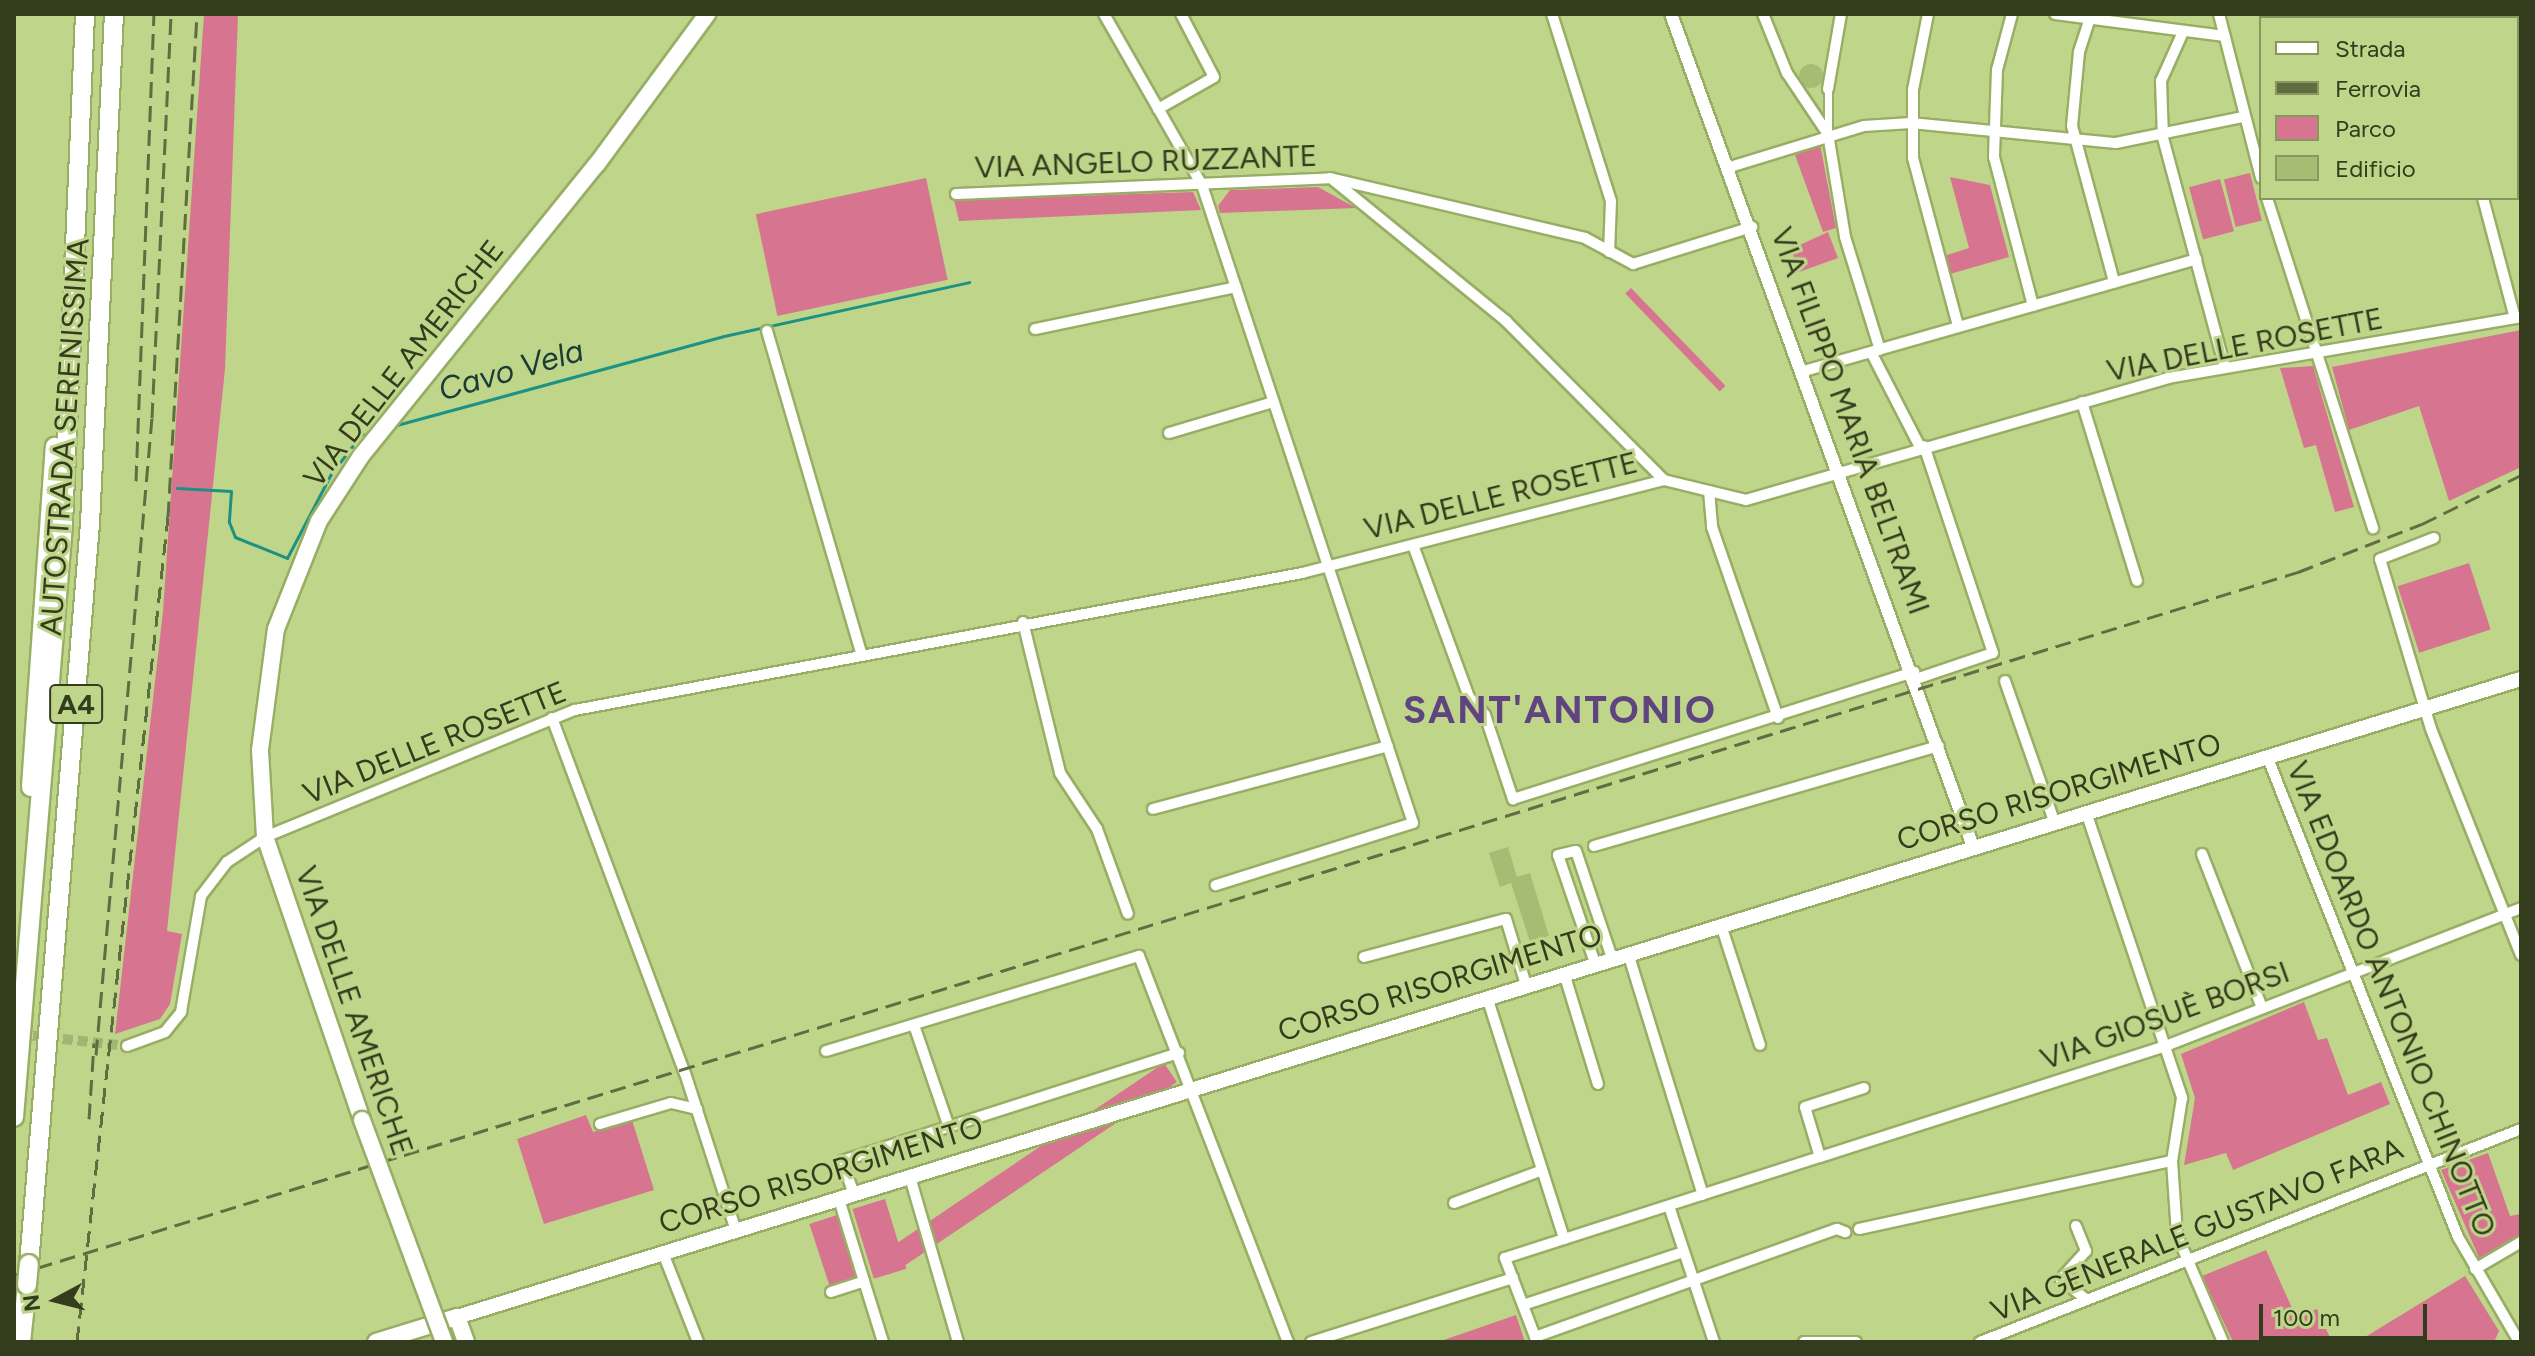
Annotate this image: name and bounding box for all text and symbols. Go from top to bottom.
legend [2259,16,2519,200]
text: Strada [2335,34,2405,63]
text: Ferrovia [2335,74,2421,103]
text: Parco [2335,114,2396,143]
street label: VIA ANGELO RUZZANTE [974,138,1318,186]
text: Edificio [2335,154,2416,183]
street label: VIA FILIPPO MARIA BELTRAMI [1763,223,1937,619]
street label: VIA DELLE AMERICHE [296,233,512,495]
street label: AUTOSTRADA SERENISSIMA [33,237,97,637]
street label: VIA DELLE ROSETTE [2104,301,2386,389]
water label: Cavo Vela [434,331,588,409]
street label: VIA DELLE ROSETTE [1361,445,1641,547]
street label: VIA DELLE ROSETTE [298,674,572,812]
road number: A4 [48,680,104,728]
district label: SANT'ANTONIO [1403,688,1717,734]
street label: CORSO RISORGIMENTO [1893,726,2225,858]
street label: VIA EDOARDO ANTONIO CHINOTTO [2279,756,2503,1242]
street label: VIA DELLE AMERICHE [288,862,420,1160]
street label: CORSO RISORGIMENTO [1274,917,1606,1049]
street label: VIA GIOSUÈ BORSI [2036,954,2294,1078]
street label: CORSO RISORGIMENTO [655,1109,987,1241]
street label: VIA GENERALE GUSTAVO FARA [1986,1131,2408,1329]
north arrow [16,1260,96,1340]
scale bar [2263,1288,2431,1338]
text: N [17,1293,46,1313]
text: 100 m [2273,1303,2340,1332]

